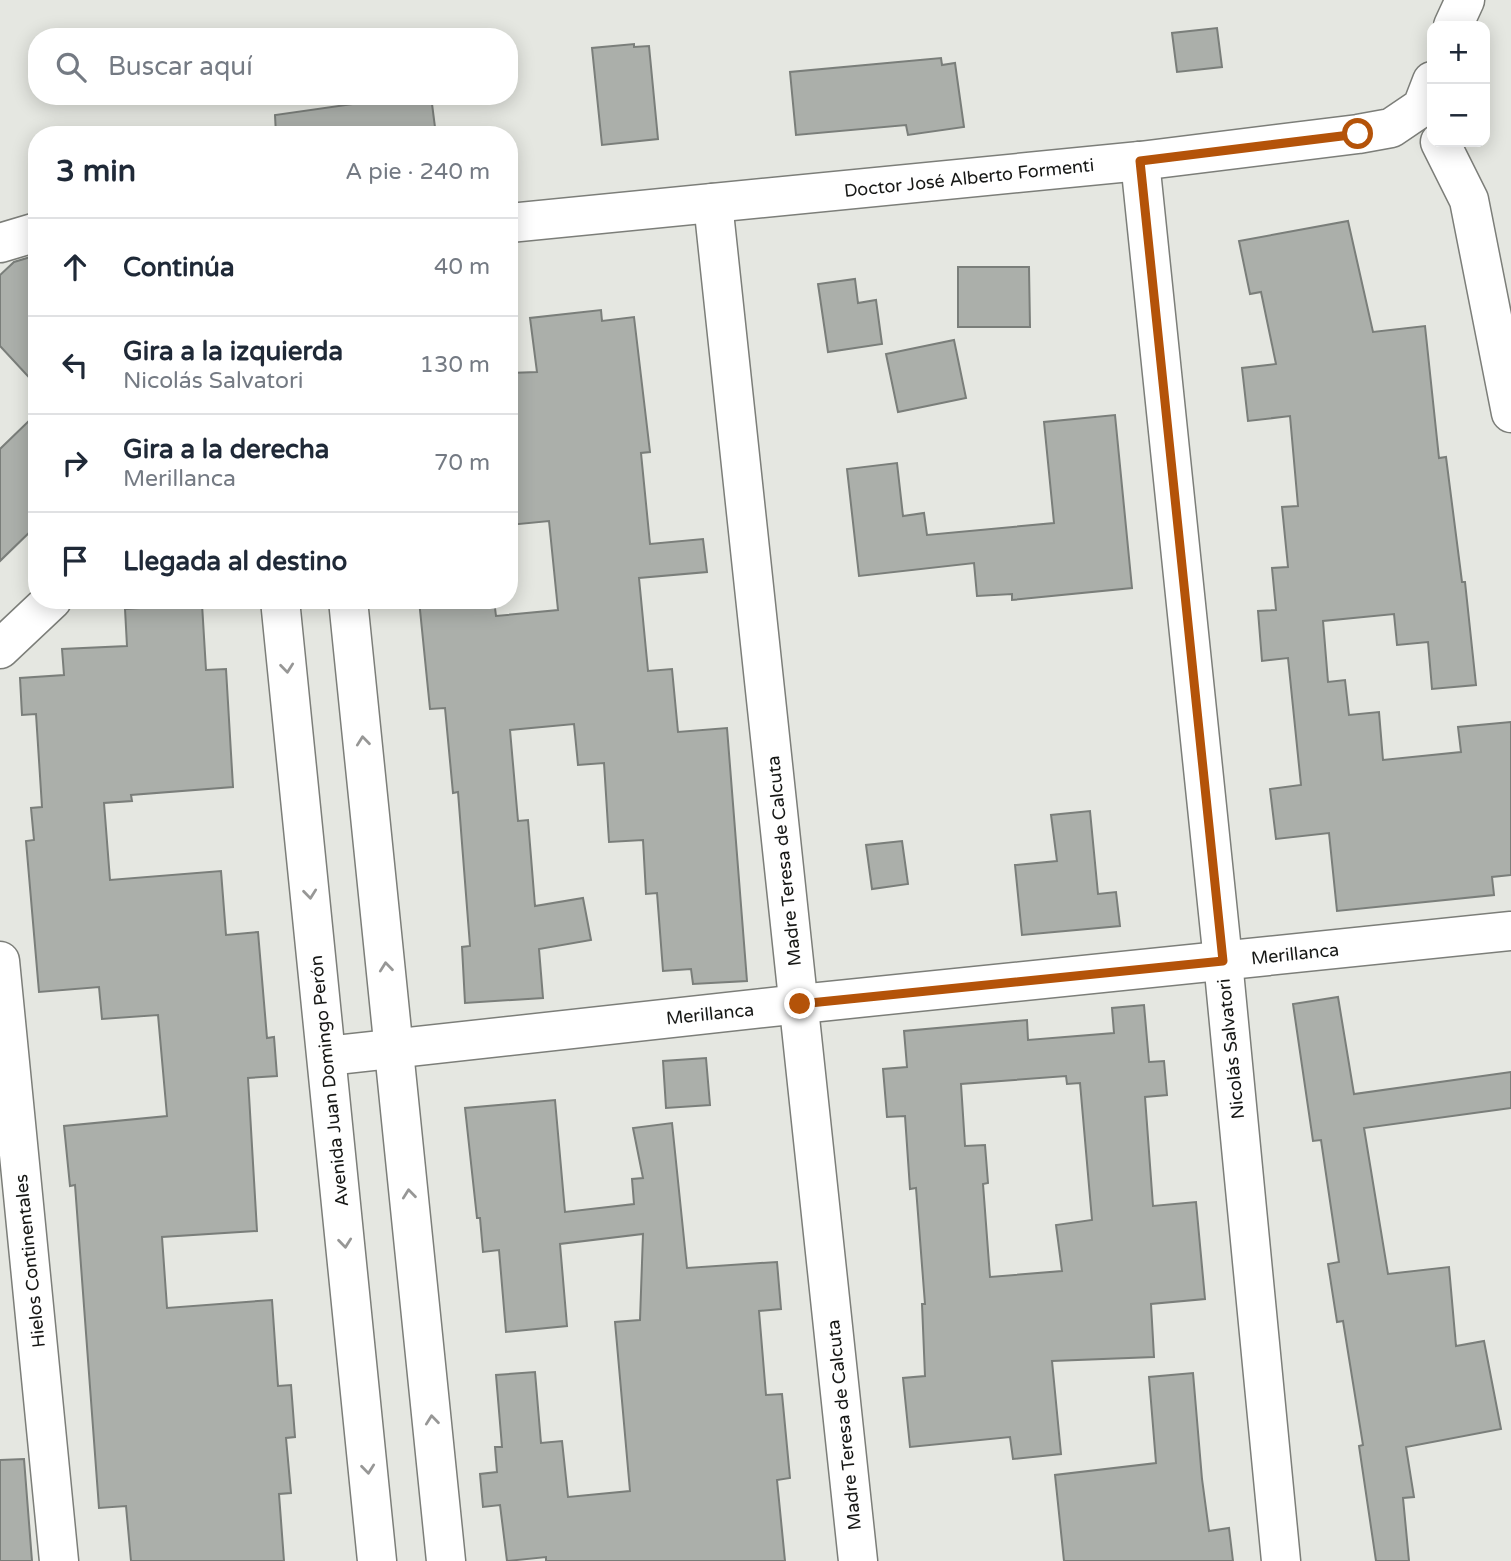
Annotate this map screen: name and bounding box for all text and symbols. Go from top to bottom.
map controls [1427,21,1490,147]
button: + [1427,21,1490,84]
search box [28,28,518,105]
icon: search [52,48,90,86]
text: Buscar aquí [108,51,253,82]
button: − [1427,84,1490,147]
route start [1342,118,1373,149]
text: 3 min [56,153,136,190]
street label: Doctor José Alberto Formenti [843,154,1095,202]
text: A pie · 240 m [345,158,490,186]
icon: ahead [56,248,94,286]
text: Continúa [123,252,235,283]
text: 40 m [434,253,490,281]
text: Gira a la izquierda [123,336,343,367]
icon: left [56,346,94,384]
text: 130 m [420,351,490,379]
text: Nicolás Salvatori [123,367,303,395]
text: Gira a la derecha [123,434,329,465]
icon: right [56,444,94,482]
text: 70 m [434,449,490,477]
text: Merillanca [123,465,236,493]
icon: arrive [56,542,94,580]
text: Llegada al destino [123,546,347,577]
one-way arrow [279,662,294,674]
one-way arrow [356,735,371,746]
street label: Madre Teresa de Calcuta [762,755,806,967]
one-way arrow [302,889,317,900]
street label: Merillanca [1250,938,1340,970]
street label: Avenida Juan Domingo Perón [305,954,353,1208]
one-way arrow [379,961,394,972]
street label: Nicolás Salvatori [1213,978,1249,1120]
route end [784,988,815,1019]
street label: Merillanca [665,998,755,1030]
street label: Hielos Continentales [10,1173,50,1349]
one-way arrow [402,1188,417,1199]
one-way arrow [338,1237,353,1248]
street label: Madre Teresa de Calcuta [822,1319,866,1531]
one-way arrow [425,1414,440,1425]
one-way arrow [360,1464,375,1475]

